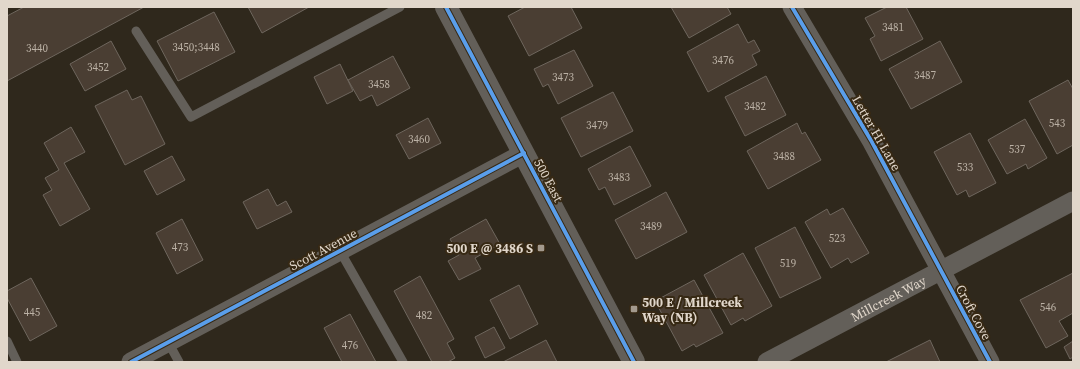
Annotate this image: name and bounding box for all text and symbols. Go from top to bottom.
house number: 3481 [882,20,904,35]
house number: 3450;3448 [172,40,220,55]
house number: 3440 [26,41,48,56]
house number: 3476 [712,53,734,68]
house number: 3452 [87,60,109,75]
house number: 3487 [914,68,936,83]
house number: 3473 [552,70,574,85]
house number: 3458 [368,77,390,92]
street label: Letter Hi Lane [848,93,905,174]
house number: 3482 [744,99,766,114]
house number: 543 [1049,116,1066,131]
house number: 3479 [586,118,608,133]
house number: 3460 [408,132,430,147]
house number: 537 [1009,142,1026,157]
house number: 3488 [773,149,795,164]
street label: 500 East [530,156,567,206]
house number: 533 [957,160,974,175]
house number: 3483 [608,170,630,185]
house number: 3489 [640,219,662,234]
street label: Scott Avenue [286,224,360,274]
house number: 523 [829,231,846,246]
house number: 473 [172,240,189,255]
place label: 500 E @ 3486 S [446,240,533,257]
marker: 500 E @ 3486 S [536,243,546,253]
house number: 519 [780,256,796,271]
street label: Millcreek Way [848,272,929,325]
street label: Croft Cove [952,282,995,343]
place label: 500 E / Millcreek Way (NB) [642,294,742,326]
house number: 546 [1040,300,1057,315]
marker: 500 E / Millcreek Way (NB) [629,304,639,314]
house number: 445 [24,305,41,320]
house number: 482 [416,308,433,323]
house number: 476 [342,338,359,353]

